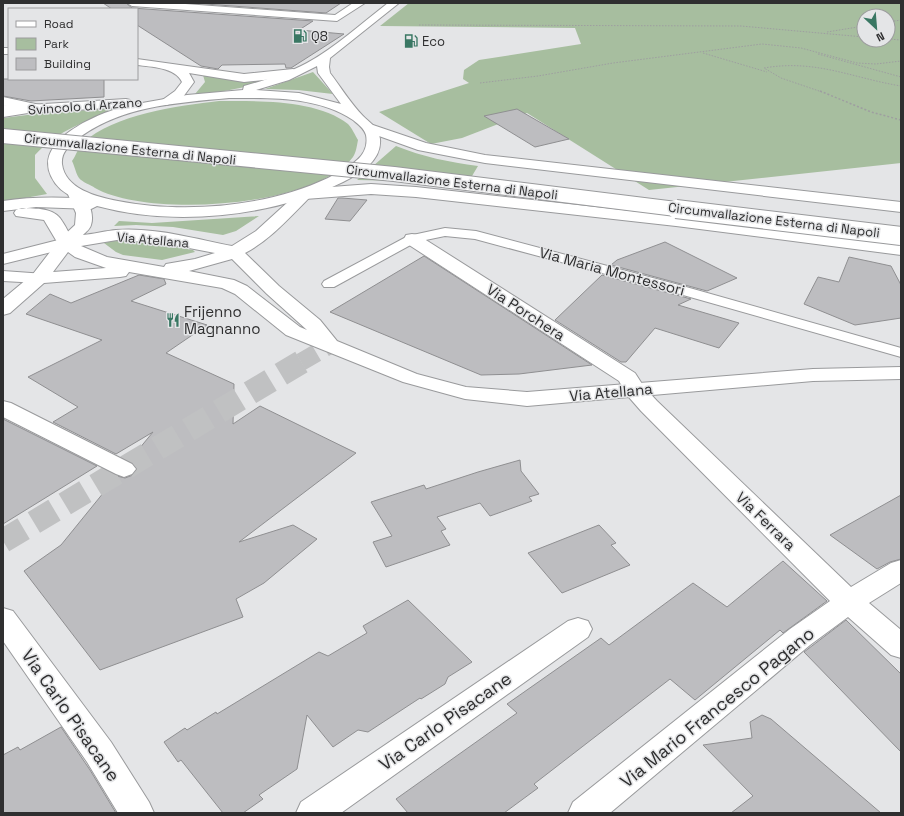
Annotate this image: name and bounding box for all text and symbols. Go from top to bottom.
legend [8,8,138,80]
north arrow [856,8,896,48]
text: Road [44,16,73,32]
fuel station icon: Q8 [292,28,308,44]
place label: Q8 [311,28,328,45]
text: N [874,29,887,45]
fuel station icon: Eco [403,33,419,49]
place label: Eco [422,33,445,50]
text: Park [44,36,69,52]
text: Building [44,56,91,72]
street label: Svincolo di Arzano [27,94,143,118]
street label: Circumvallazione Esterna di Napoli [23,129,237,169]
street label: Circumvallazione Esterna di Napoli [345,161,559,203]
street label: Circumvallazione Esterna di Napoli [667,199,881,241]
street label: Via Atellana [116,228,190,252]
street label: Via Maria Montessori [537,242,687,300]
street label: Via Porchera [483,280,569,345]
place label: Frijenno Magnanno [184,302,261,338]
restaurant icon: Frijenno Magnanno [165,312,181,328]
street label: Via Atellana [568,379,654,405]
street label: Via Ferrara [732,488,800,554]
street label: Via Mario Francesco Pagano [615,622,819,792]
street label: Via Carlo Pisacane [17,644,125,786]
street label: Via Carlo Pisacane [374,667,516,775]

